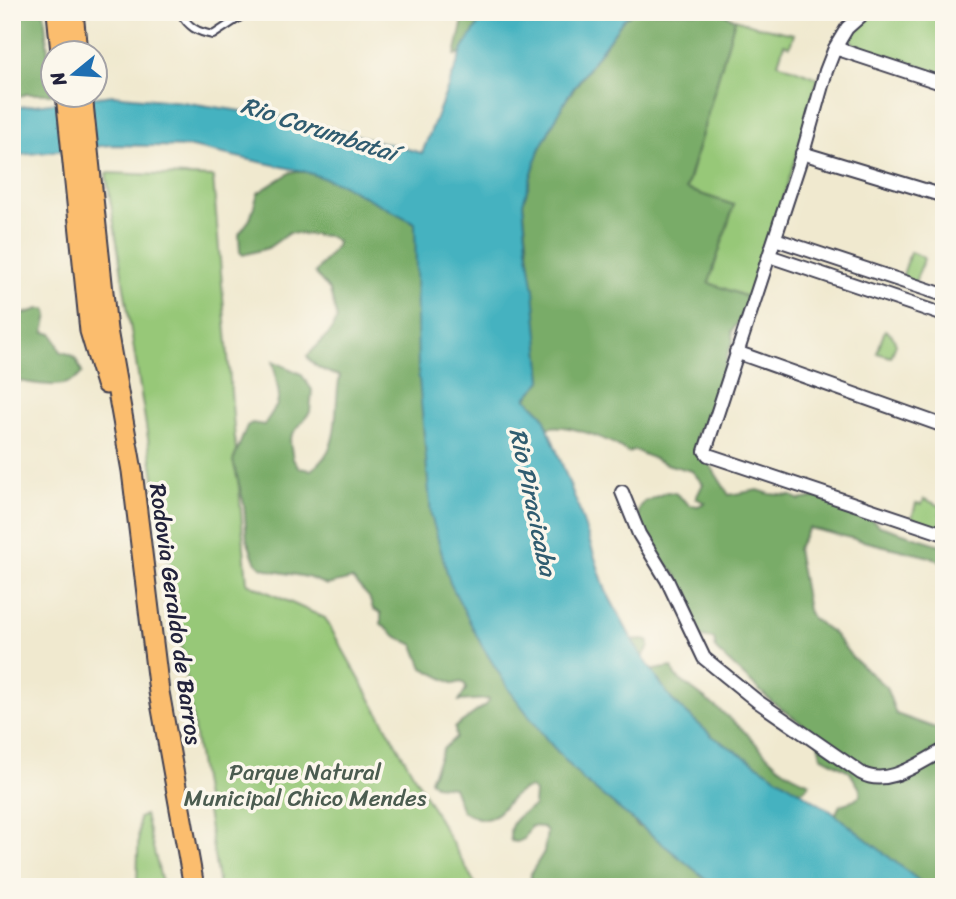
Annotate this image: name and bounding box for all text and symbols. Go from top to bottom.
north arrow [38,38,108,108]
text: N [40,67,76,91]
water label: Rio Corumbataí [236,84,409,176]
water label: Rio Piracicaba [497,424,570,582]
street label: Rodovia Geraldo de Barros [137,481,214,748]
park label: Parque Natural Municipal Chico Mendes [184,752,427,819]

